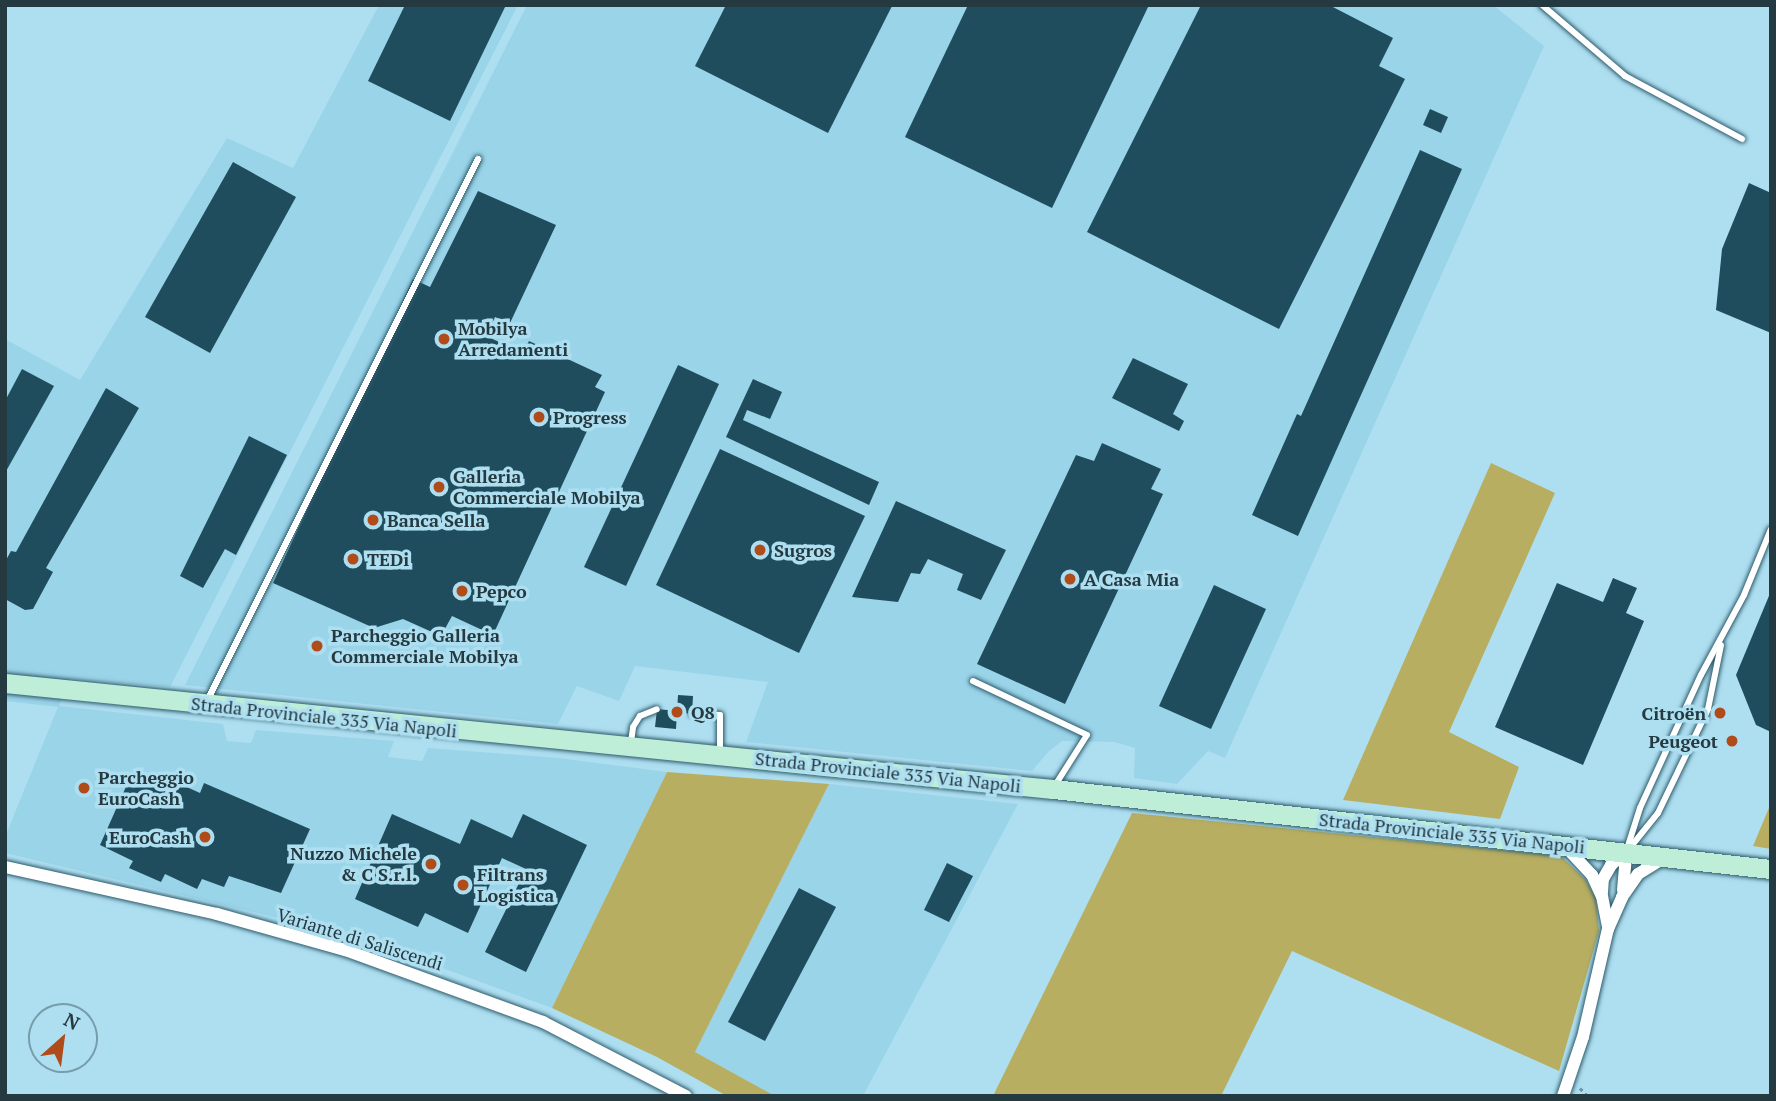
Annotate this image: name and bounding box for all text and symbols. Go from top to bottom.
place label: Mobilya Arredamenti [458,318,568,360]
marker: Mobilya Arredamenti [436,331,452,347]
place label: Progress [553,406,627,428]
marker: Progress [531,409,547,425]
place label: Galleria Commerciale Mobilya [453,466,640,508]
marker: Galleria Commerciale Mobilya [431,479,447,495]
place label: Banca Sella [387,509,486,531]
marker: Banca Sella [365,512,381,528]
place label: Sugros [774,539,832,561]
marker: Sugros [752,542,768,558]
place label: TEDi [367,548,409,570]
marker: TEDi [345,551,361,567]
place label: A Casa Mia [1084,568,1180,590]
marker: A Casa Mia [1062,571,1078,587]
place label: Pepco [476,580,527,602]
marker: Pepco [454,583,470,599]
place label: Parcheggio Galleria Commerciale Mobilya [331,625,518,668]
marker: Parcheggio Galleria Commerciale Mobilya [309,638,325,654]
street label: Strada Provinciale 335 Via Napoli [190,692,458,742]
place label: Q8 [691,701,715,723]
place label: Citroën [1641,702,1706,724]
marker: Q8 [669,704,685,720]
marker: Citroën [1712,705,1728,721]
place label: Peugeot [1649,730,1718,752]
marker: Peugeot [1724,733,1740,749]
street label: Strada Provinciale 335 Via Napoli [754,747,1022,797]
place label: Parcheggio EuroCash [98,767,194,810]
marker: Parcheggio EuroCash [76,780,92,796]
street label: Strada Provinciale 335 Via Napoli [1318,808,1586,858]
place label: EuroCash [109,826,191,848]
marker: EuroCash [197,829,213,845]
place label: Nuzzo Michele & C S.r.l. [290,843,417,886]
marker: Nuzzo Michele & C S.r.l. [423,856,439,872]
place label: Filtrans Logistica [477,864,554,906]
marker: Filtrans Logistica [455,877,471,893]
street label: Variante di Saliscendi [274,903,446,975]
north arrow [28,1003,98,1073]
text: N [60,1006,84,1035]

